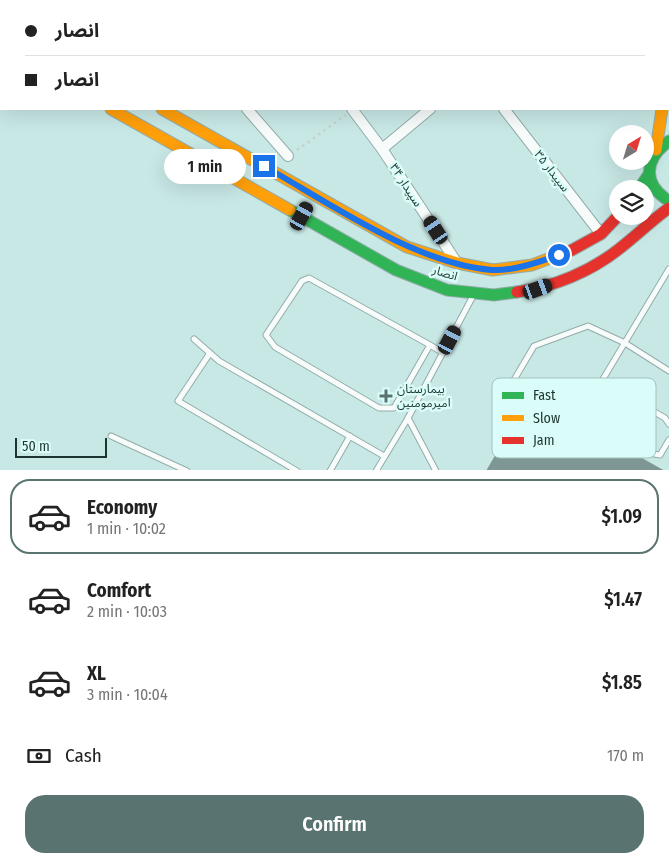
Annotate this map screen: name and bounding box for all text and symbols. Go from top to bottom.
text: انصار [55,19,99,42]
text: انصار [55,68,99,91]
north arrow [609,125,654,170]
map controls [609,125,654,225]
callout: 1 min [164,148,246,184]
street label: سپیدار ۳۵ [531,148,572,195]
route end [253,155,275,177]
text: 1 min [188,157,222,176]
street label: سپیدار ۳۴ [386,161,425,210]
button: layers [609,180,654,225]
car [288,199,315,233]
car [421,213,450,247]
route start [548,244,570,266]
street label: انصار [430,262,459,283]
car [521,277,554,301]
car [436,323,463,357]
legend [492,378,656,458]
place label: بیمارستان امیرمومنین [397,382,451,410]
text: Fast [533,387,556,404]
marker: بیمارستان امیرمومنین [379,389,393,403]
text: Slow [533,410,560,427]
text: Jam [533,432,554,449]
scale bar [15,436,108,459]
text: 50 m [22,438,50,455]
icon: car [27,494,72,539]
text: Economy [87,496,157,519]
text: $1.09 [602,505,642,528]
text: 1 min · 10:02 [87,519,166,538]
icon: car [27,577,72,622]
text: Comfort [87,579,151,602]
text: $1.47 [604,588,642,611]
text: 2 min · 10:03 [87,602,167,621]
icon: car [27,660,72,705]
text: XL [87,662,106,685]
text: $1.85 [602,671,642,694]
text: 3 min · 10:04 [87,685,168,704]
icon: cash [25,742,53,770]
text: Cash [65,744,102,767]
text: 170 m [607,746,644,765]
button: Confirm [25,795,644,853]

